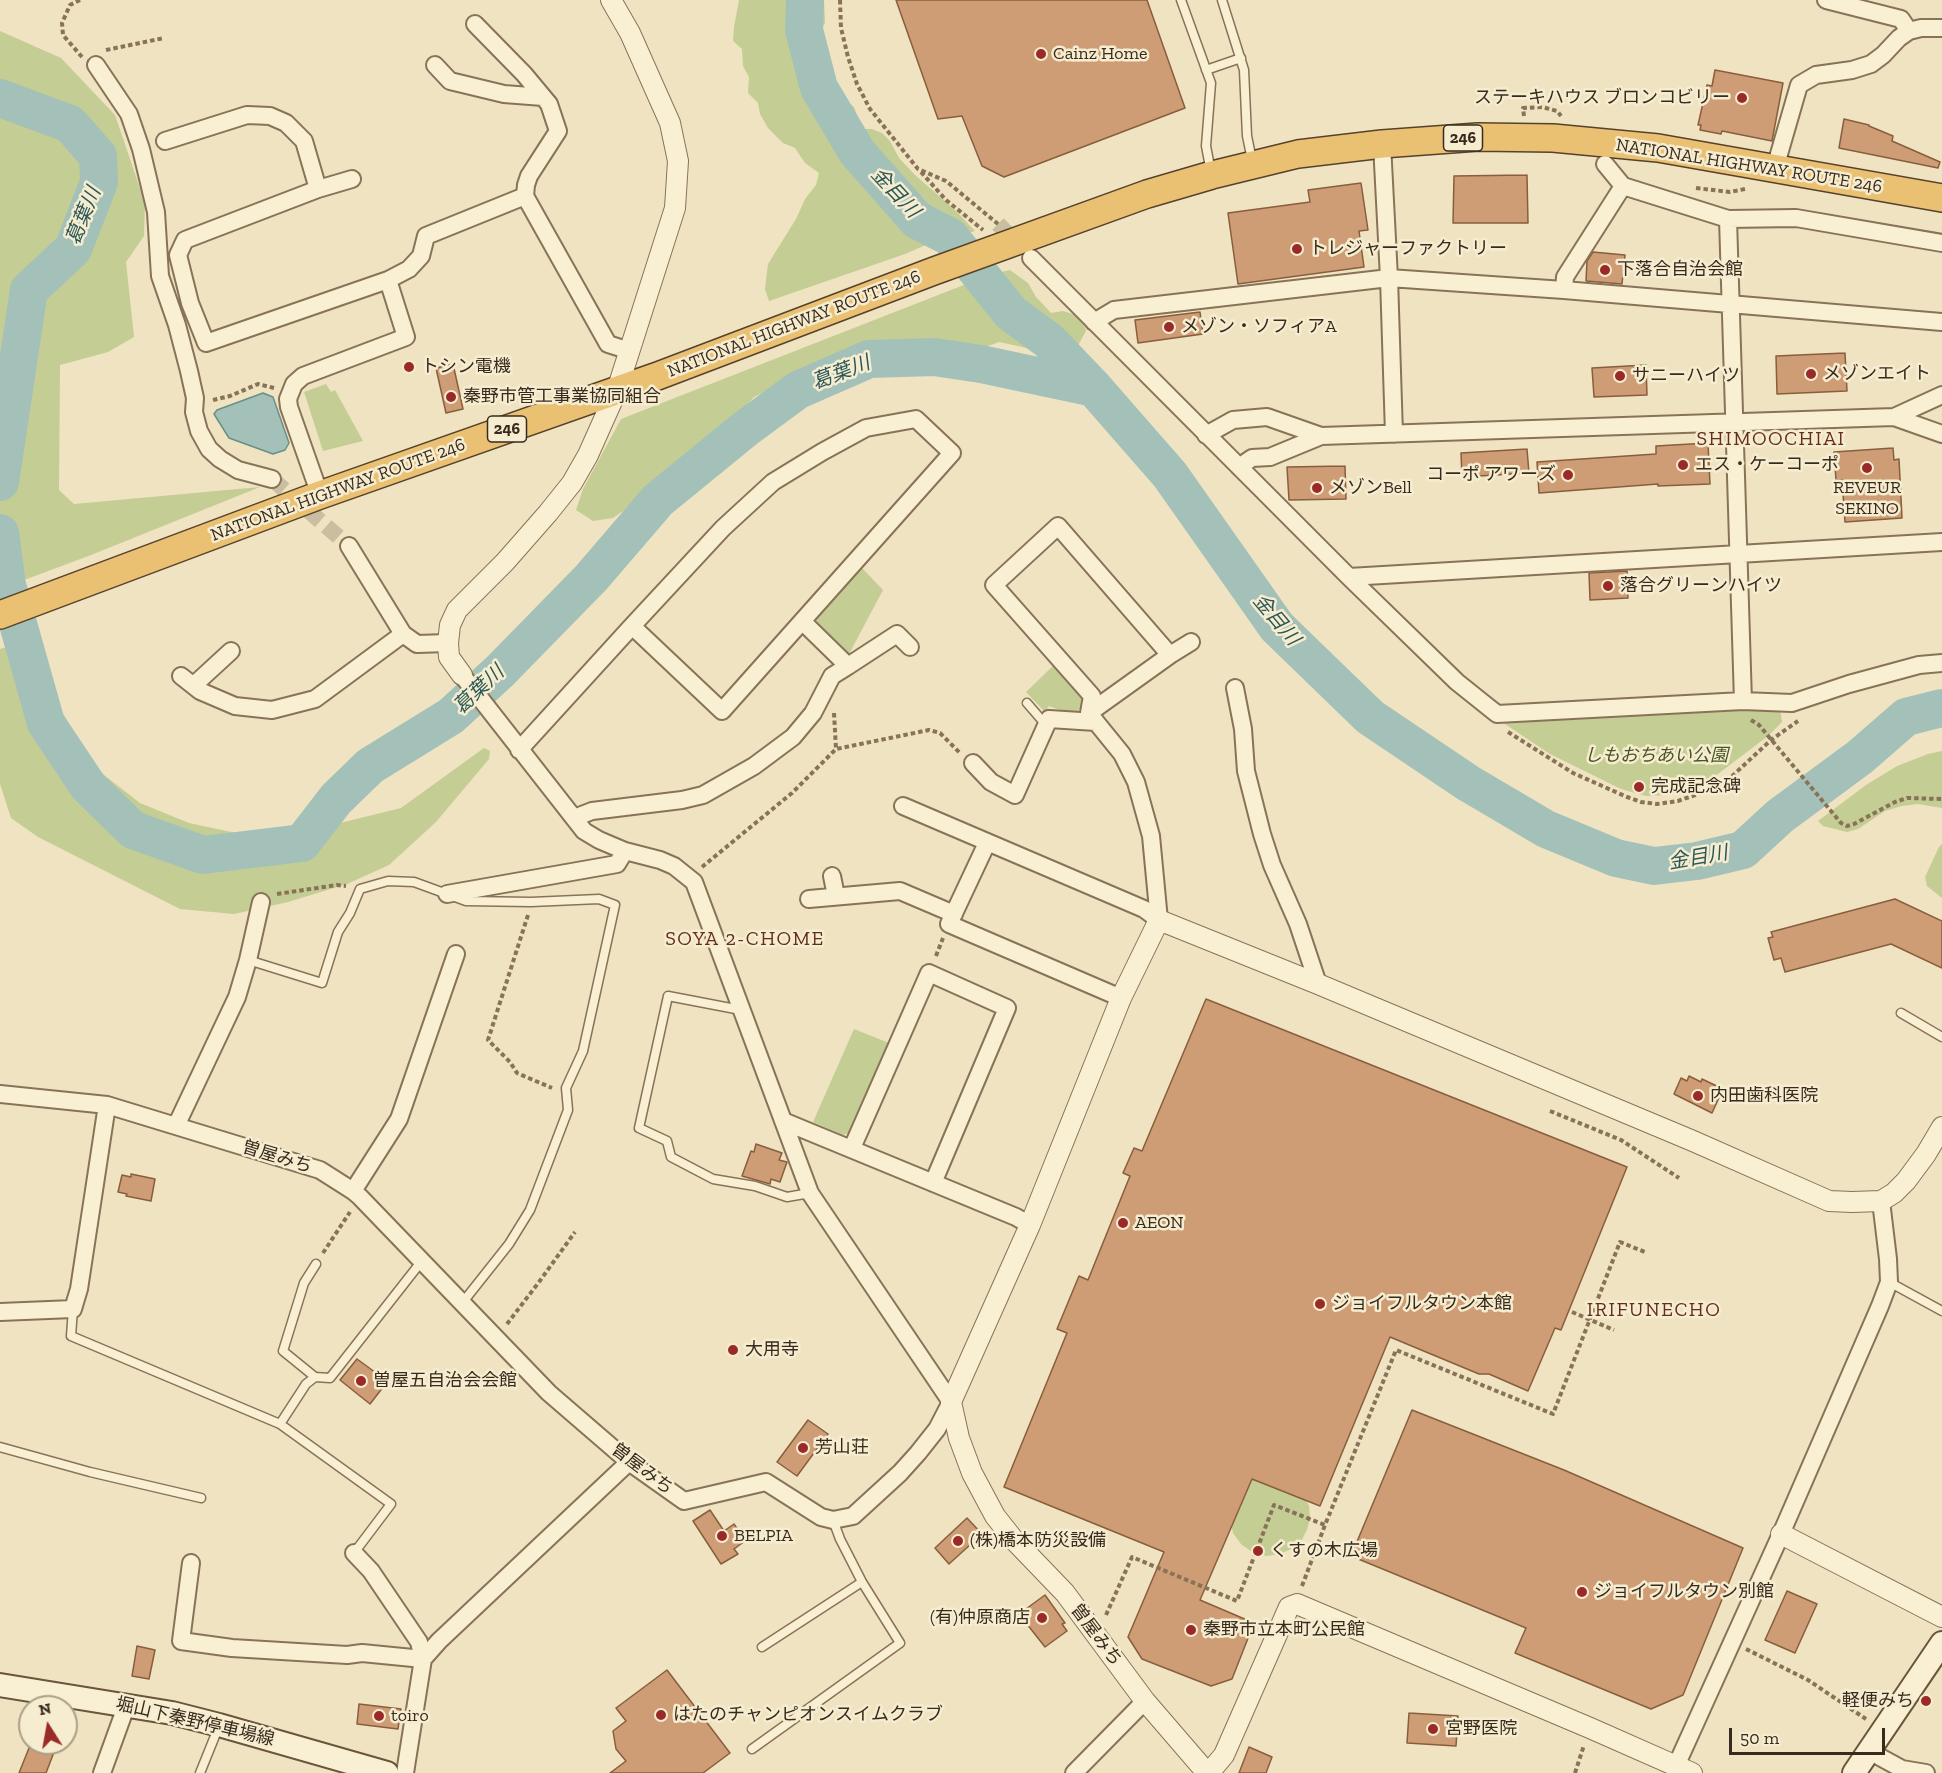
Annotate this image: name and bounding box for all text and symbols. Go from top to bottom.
place label: Cainz Home [1053,43,1148,65]
marker: Cainz Home [1034,47,1048,61]
place label: ステーキハウス ブロンコビリー [1474,87,1730,109]
marker: ステーキハウス ブロンコビリー [1735,91,1749,105]
road number: 246 [1444,125,1482,151]
street label: NATIONAL HIGHWAY ROUTE 246 [1614,134,1884,198]
water label: 金目川 [866,163,924,223]
water label: 葛葉川 [62,184,106,248]
place label: トレジャーファクトリー [1309,238,1507,260]
marker: トレジャーファクトリー [1290,242,1304,256]
place label: 下落合自治会館 [1617,259,1743,281]
marker: 下落合自治会館 [1598,263,1612,277]
street label: NATIONAL HIGHWAY ROUTE 246 [664,266,924,382]
place label: メゾン・ソフィアA [1181,316,1337,338]
marker: メゾン・ソフィアA [1162,320,1176,334]
water label: 葛葉川 [809,351,873,395]
place label: トシン電機 [421,356,511,378]
marker: トシン電機 [402,360,416,374]
place label: メゾンエイト [1823,363,1931,385]
place label: サニーハイツ [1632,365,1740,387]
marker: メゾンエイト [1804,367,1818,381]
marker: サニーハイツ [1613,369,1627,383]
place label: 秦野市管工事業協同組合 [463,386,661,408]
marker: 秦野市管工事業協同組合 [444,390,458,404]
road number: 246 [488,416,526,442]
district label: SHIMOOCHIAI [1696,427,1846,451]
street label: NATIONAL HIGHWAY ROUTE 246 [208,434,468,546]
place label: エス・ケーコーポ [1695,454,1839,476]
marker: エス・ケーコーポ [1676,458,1690,472]
marker: REVEUR SEKINO [1860,461,1874,475]
place label: コーポ アワーズ [1426,464,1556,486]
marker: コーポ アワーズ [1561,468,1575,482]
place label: メゾンBell [1329,477,1412,499]
place label: REVEUR SEKINO [1833,477,1901,520]
marker: メゾンBell [1310,481,1324,495]
place label: 落合グリーンハイツ [1620,575,1782,597]
marker: 落合グリーンハイツ [1601,579,1615,593]
water label: 金目川 [1248,589,1304,651]
water label: 葛葉川 [449,661,509,719]
park label: しもおちあい公園 [1584,745,1728,767]
place label: 完成記念碑 [1651,776,1741,798]
marker: 完成記念碑 [1632,780,1646,794]
water label: 金目川 [1666,841,1730,875]
district label: SOYA 2-CHOME [665,927,825,951]
place label: 内田歯科医院 [1710,1085,1818,1107]
marker: 内田歯科医院 [1691,1089,1705,1103]
street label: 曽屋みち [239,1136,315,1178]
place label: AEON [1135,1212,1183,1234]
marker: AEON [1116,1216,1130,1230]
place label: ジョイフルタウン本館 [1332,1293,1512,1315]
marker: ジョイフルタウン本館 [1313,1297,1327,1311]
district label: IRIFUNECHO [1587,1298,1721,1322]
place label: 大用寺 [745,1339,799,1361]
marker: 大用寺 [726,1343,740,1357]
place label: 曽屋五自治会会館 [373,1370,517,1392]
marker: 曽屋五自治会会館 [354,1374,368,1388]
place label: 芳山荘 [815,1437,869,1459]
street label: 曽屋みち [607,1439,677,1499]
marker: 芳山荘 [796,1441,810,1455]
place label: BELPIA [734,1525,793,1547]
marker: BELPIA [715,1529,729,1543]
place label: (株)橋本防災設備 [970,1530,1106,1552]
marker: (株)橋本防災設備 [951,1534,965,1548]
place label: くすの木広場 [1270,1540,1378,1562]
marker: くすの木広場 [1251,1544,1265,1558]
place label: ジョイフルタウン別館 [1594,1581,1774,1603]
marker: ジョイフルタウン別館 [1575,1585,1589,1599]
street label: 曽屋みち [1066,1600,1126,1670]
place label: (有)仲原商店 [930,1607,1030,1629]
marker: (有)仲原商店 [1035,1611,1049,1625]
place label: 秦野市立本町公民館 [1203,1619,1365,1641]
marker: 秦野市立本町公民館 [1184,1623,1198,1637]
place label: 軽便みち [1842,1690,1914,1712]
street label: 堀山下秦野停車場線 [114,1693,276,1751]
marker: 軽便みち [1919,1694,1933,1708]
north arrow [18,1695,78,1755]
text: N [37,1698,53,1719]
place label: はたのチャンピオンスイムクラブ [673,1704,943,1726]
place label: toiro [391,1705,429,1727]
marker: はたのチャンピオンスイムクラブ [654,1708,668,1722]
marker: toiro [372,1709,386,1723]
scale bar [1732,1716,1888,1754]
place label: 宮野医院 [1445,1718,1517,1740]
marker: 宮野医院 [1426,1722,1440,1736]
text: 50 m [1740,1727,1779,1749]

